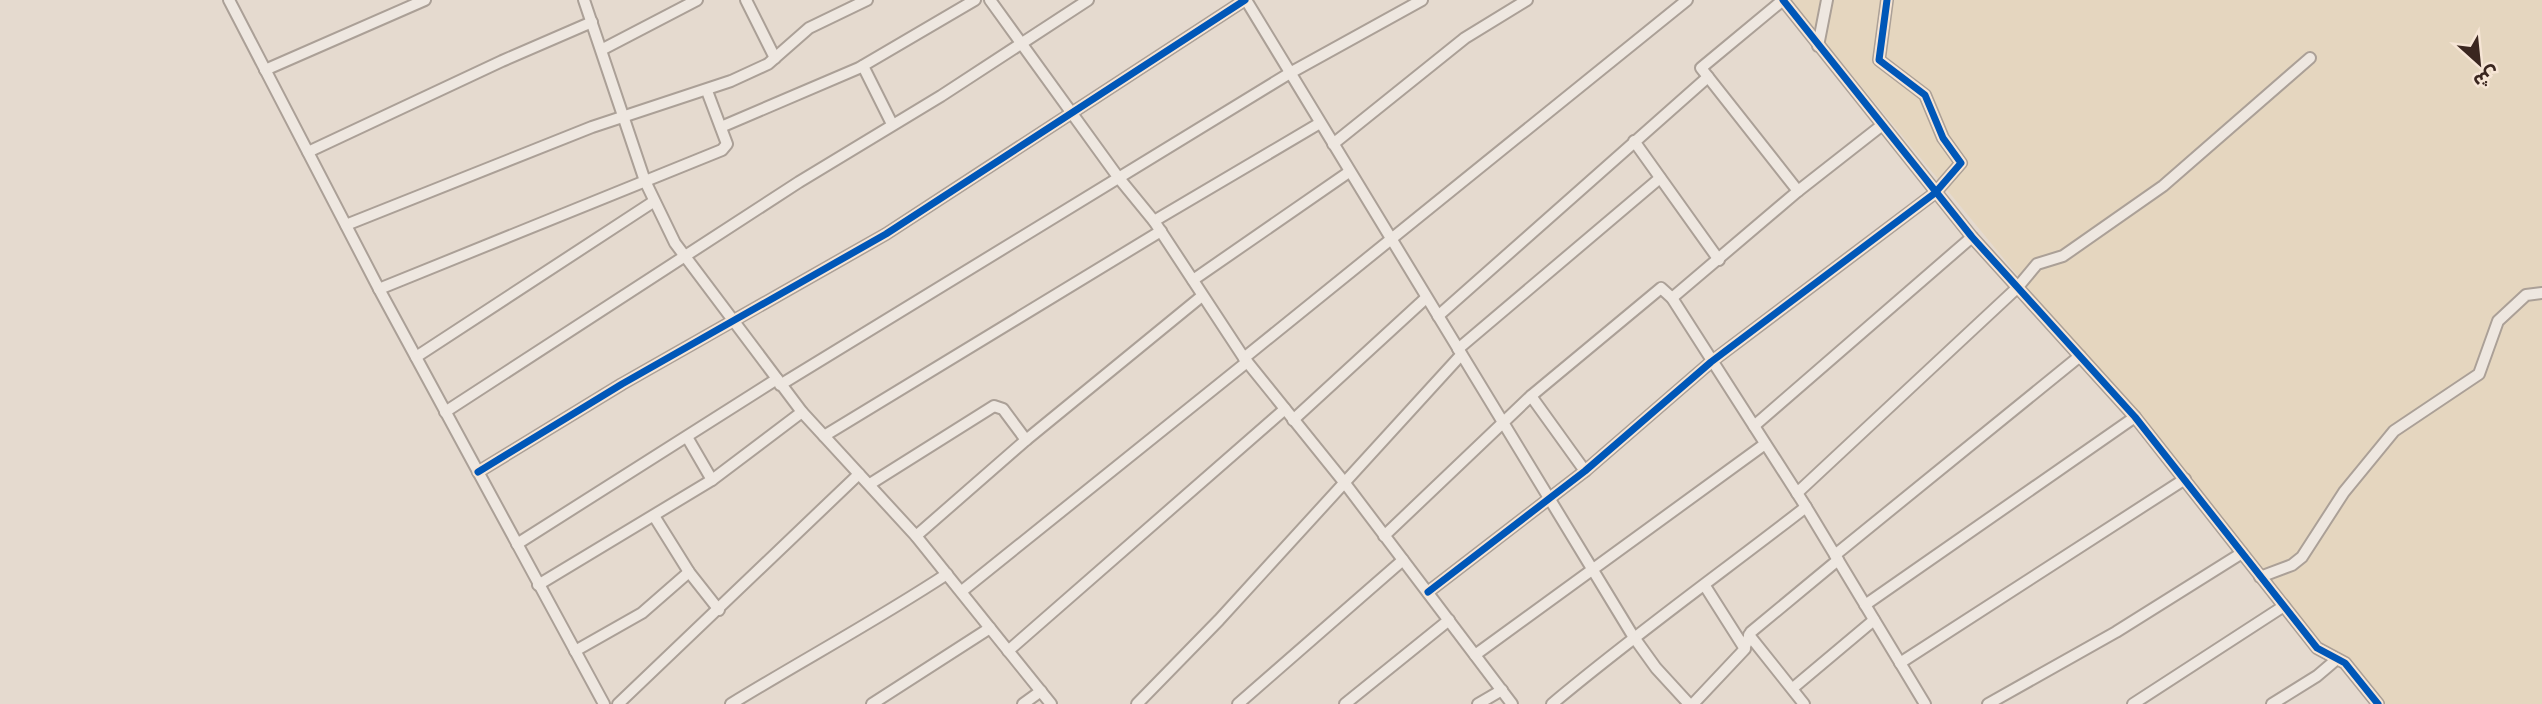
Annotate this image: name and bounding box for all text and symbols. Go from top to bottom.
north arrow [2444,28,2514,98]
text: ش [2470,62,2503,94]

